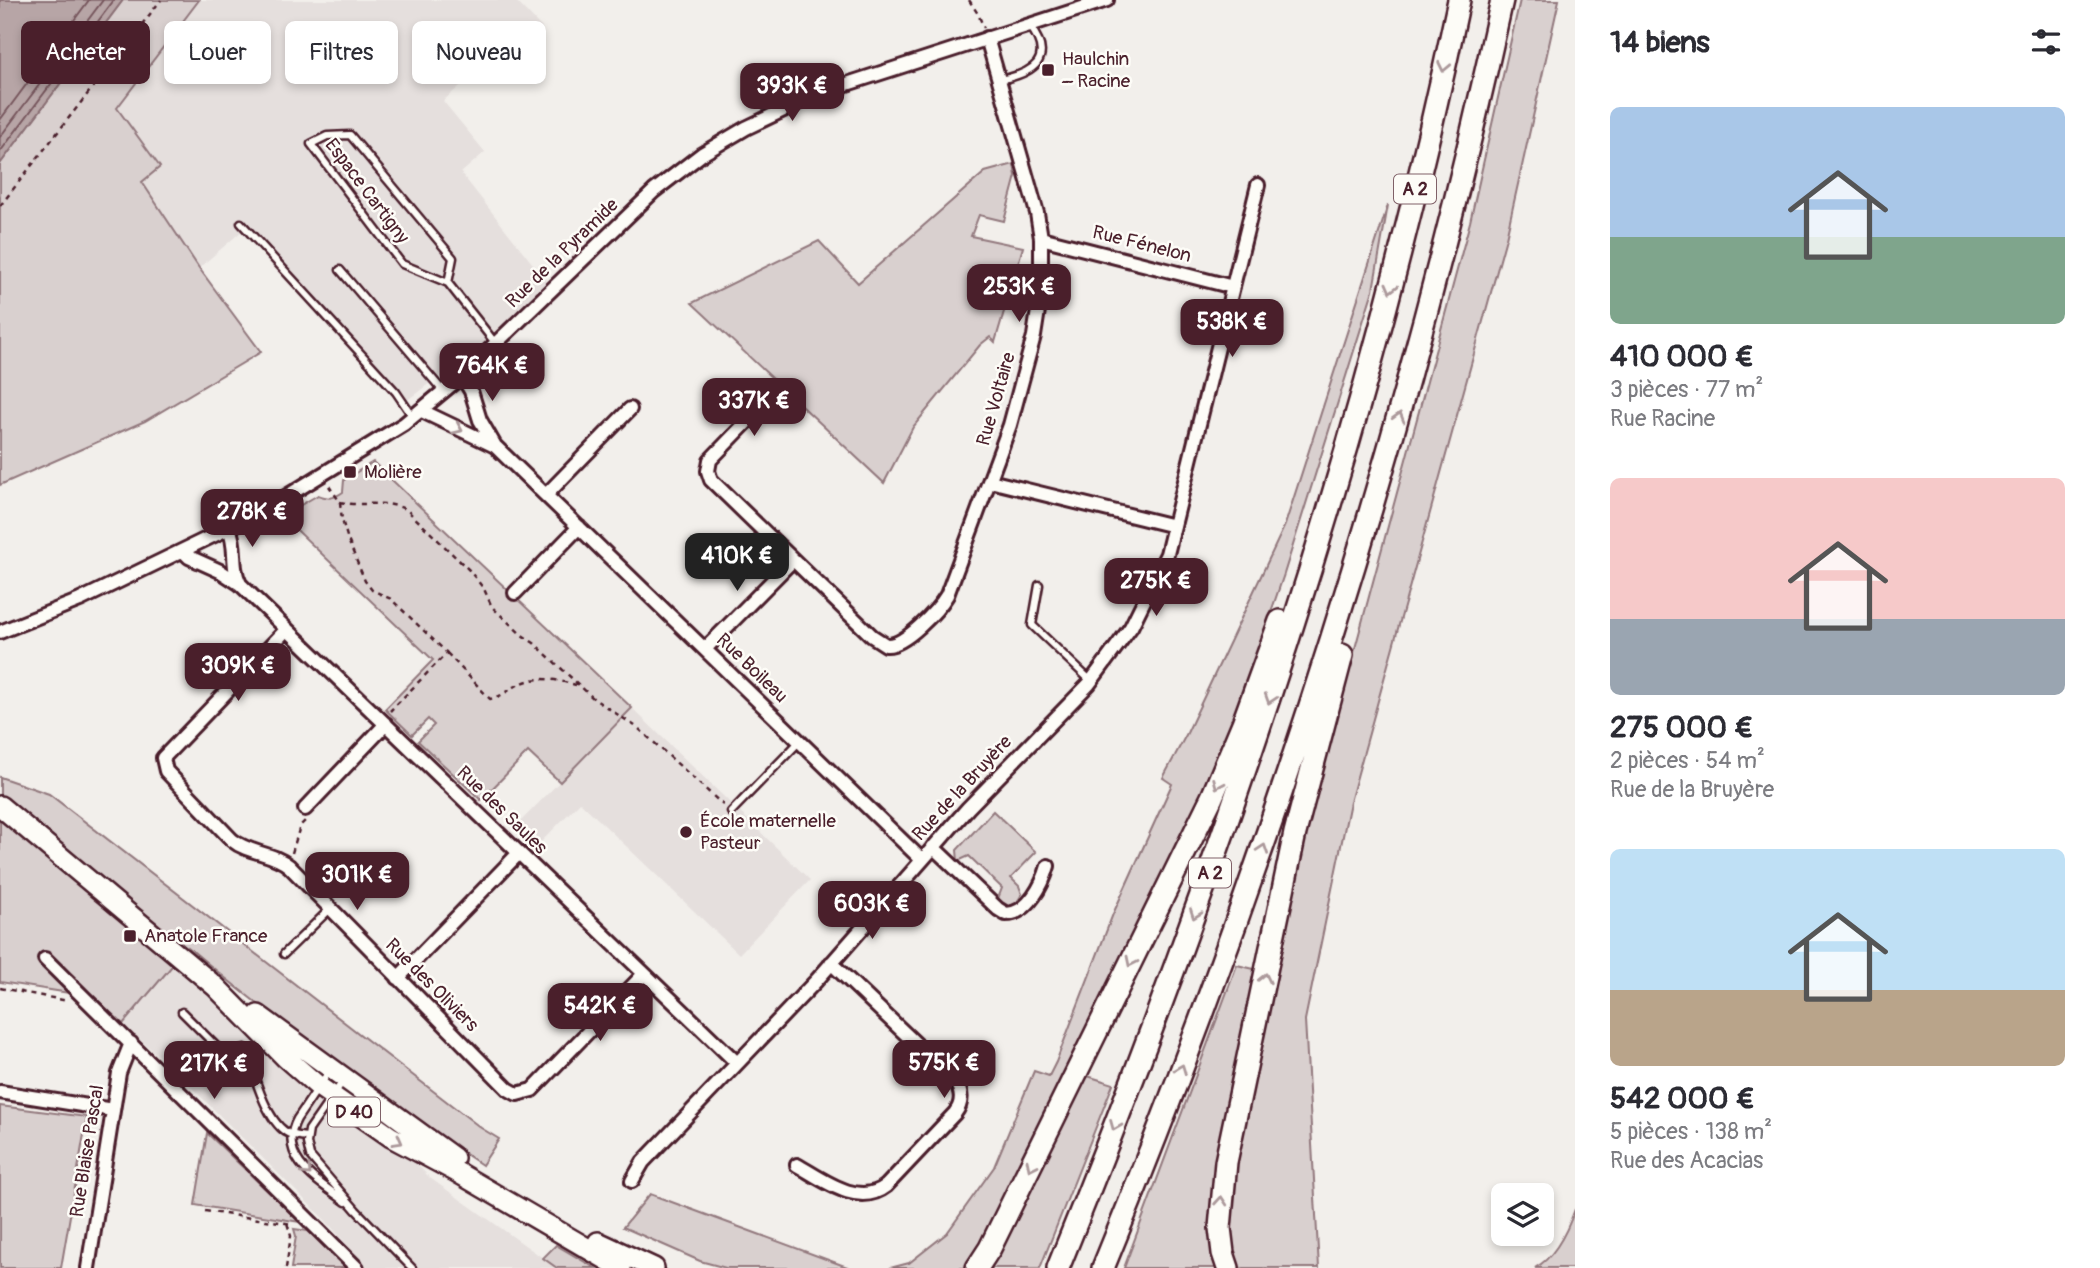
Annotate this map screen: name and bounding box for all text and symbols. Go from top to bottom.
chip: Acheter [21,21,150,84]
chip: Louer [164,21,271,84]
chip: Filtres [285,21,398,84]
chip: Nouveau [412,21,546,84]
icon: filters [2027,23,2065,61]
text: 14 biens [1610,24,1710,61]
place label: Haulchin – Racine [1061,47,1131,93]
one-way arrow [1438,61,1453,73]
marker: Haulchin – Racine [1040,62,1056,78]
pin: 393K € [735,64,849,123]
text: 393K € [756,71,828,100]
street label: Espace Cartigny [320,134,414,248]
icon: home [1775,152,1901,278]
road number: A 2 [1394,174,1436,204]
street label: Rue de la Pyramide [500,193,624,313]
street label: Rue Fénelon [1090,220,1194,268]
pin: 253K € [962,264,1076,324]
text: 253K € [983,272,1055,301]
one-way arrow [1384,282,1399,294]
pin: 538K € [1175,300,1289,359]
text: 538K € [1197,307,1267,336]
text: 410 000 € [1610,338,1754,375]
pin: 764K € [435,344,549,403]
street label: Rue Voltaire [971,349,1021,448]
text: 764K € [456,351,528,380]
text: 3 pièces · 77 m² [1610,375,1763,404]
pin: 337K € [697,378,811,438]
text: 337K € [718,386,790,415]
text: Rue Racine [1610,404,1715,433]
one-way arrow [1390,412,1405,424]
one-way arrow [451,420,463,434]
place label: Molière [364,460,422,484]
marker: Molière [342,464,358,480]
pin: 278K € [195,490,309,549]
text: 278K € [217,497,287,526]
icon: home [1775,523,1901,649]
pin: 410K € [680,534,794,593]
text: 410K € [701,541,773,570]
pin: 275K € [1099,558,1213,618]
text: 275K € [1120,566,1192,595]
street label: Rue Boileau [711,628,793,708]
pin: 309K € [181,644,295,703]
text: 309K € [201,651,275,680]
one-way arrow [1264,692,1278,705]
text: 275 000 € [1610,709,1753,746]
street label: Rue de la Bruyère [907,730,1017,846]
text: 2 pièces · 54 m² [1610,746,1765,775]
street label: Rue des Saules [452,761,553,860]
text: Rue de la Bruyère [1610,775,1774,804]
one-way arrow [1212,777,1226,790]
place label: École maternelle Pasteur [700,809,837,855]
marker: École maternelle Pasteur [678,824,694,840]
one-way arrow [1255,843,1269,856]
pin: 301K € [300,852,414,912]
road number: A 2 [1189,858,1231,888]
text: 301K € [321,860,393,889]
pin: 603K € [815,881,929,941]
text: 603K € [834,889,910,918]
icon: home [1775,894,1901,1020]
one-way arrow [1189,907,1203,919]
place label: Anatole France [144,924,268,948]
marker: Anatole France [122,928,138,944]
street label: Rue des Oliviers [380,933,484,1037]
one-way arrow [1126,955,1140,967]
one-way arrow [1256,972,1271,984]
pin: 542K € [543,984,657,1043]
text: 542K € [564,991,636,1020]
pin: 575K € [887,1040,1001,1100]
pin: 217K € [157,1042,271,1101]
text: 575K € [908,1048,980,1077]
text: 217K € [180,1049,248,1078]
one-way arrow [1173,1063,1187,1075]
text: 542 000 € [1610,1080,1755,1117]
street label: Rue Blaise Pascal [65,1083,109,1219]
road number: D 40 [328,1098,380,1126]
text: 5 pièces · 138 m² [1610,1117,1772,1146]
one-way arrow [1109,1120,1123,1132]
one-way arrow [391,1133,403,1146]
text: Rue des Acacias [1610,1146,1763,1175]
one-way arrow [1025,1159,1039,1171]
one-way arrow [298,1162,311,1175]
map controls [1491,1183,1554,1246]
button: layers [1491,1183,1554,1246]
one-way arrow [1213,1195,1228,1206]

